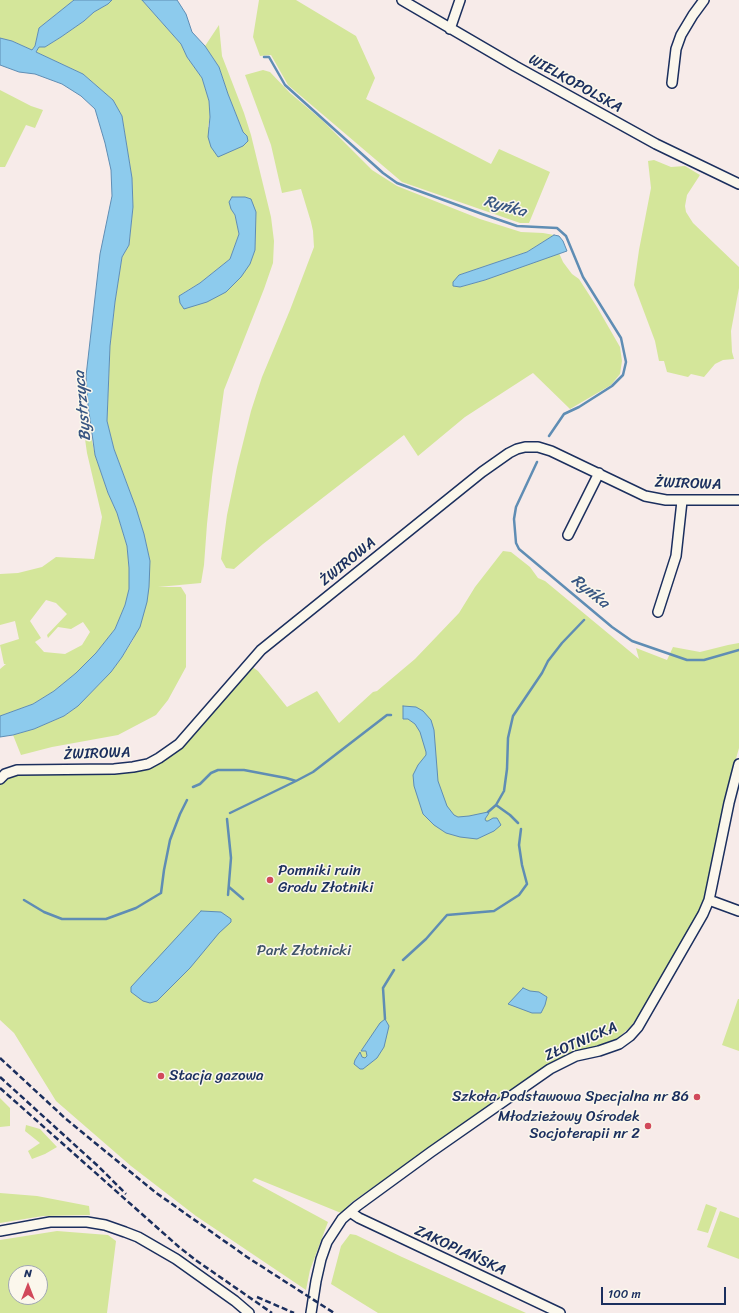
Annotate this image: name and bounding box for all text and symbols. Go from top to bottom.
street label: WIELKOPOLSKA [525,51,625,117]
water label: Ryńka [482,192,528,222]
water label: Bystrzyca [70,370,96,442]
street label: ŻWIROWA [654,474,722,494]
street label: ŻWIROWA [316,534,380,590]
water label: Ryńka [567,571,613,613]
street label: ŻWIROWA [63,744,131,764]
place label: Pomniki ruin Grodu Złotniki [278,862,373,897]
marker: Pomniki ruin Grodu Złotniki [265,875,275,885]
park label: Park Złotnicki [257,942,351,960]
street label: ZŁOTNICKA [542,1019,620,1065]
place label: Stacja gazowa [169,1067,264,1085]
marker: Stacja gazowa [156,1071,166,1081]
place label: Szkoła Podstawowa Specjalna nr 86 [452,1088,689,1106]
marker: Szkoła Podstawowa Specjalna nr 86 [692,1092,702,1102]
place label: Młodzieżowy Ośrodek Socjoterapii nr 2 [498,1108,640,1143]
marker: Młodzieżowy Ośrodek Socjoterapii nr 2 [643,1121,653,1131]
street label: ZAKOPIAŃSKA [412,1222,508,1280]
text: N [24,1264,32,1283]
north arrow [8,1265,48,1305]
scale bar [603,1279,728,1305]
text: 100 m [608,1283,641,1305]

